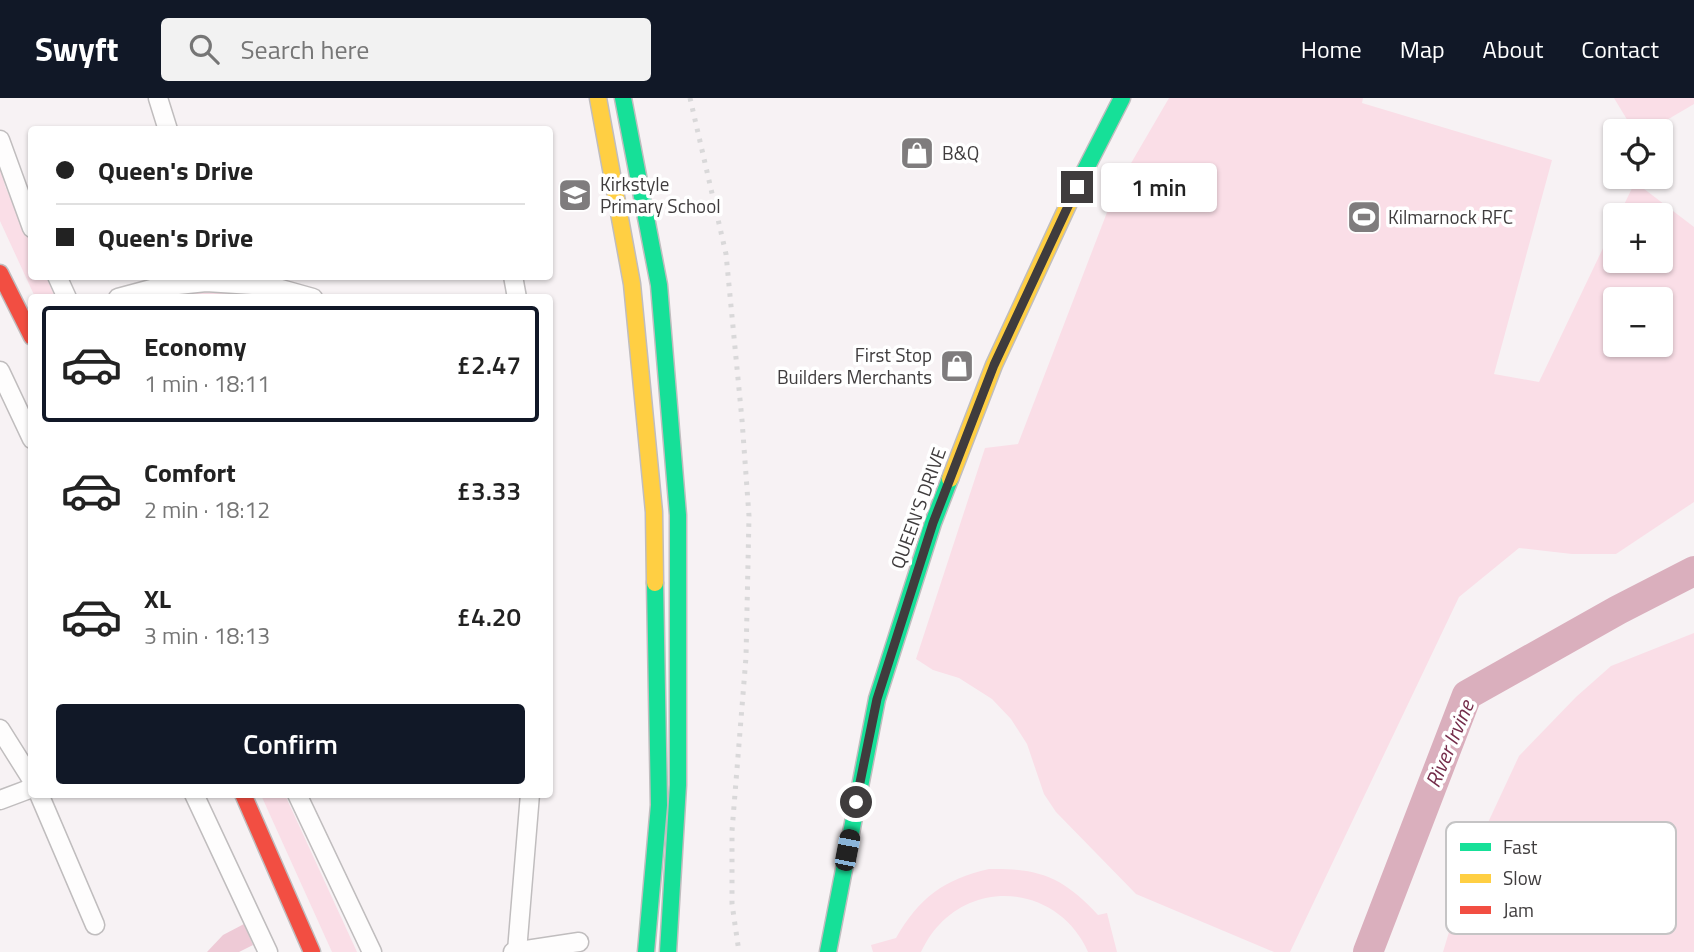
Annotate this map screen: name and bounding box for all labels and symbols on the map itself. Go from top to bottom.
shop icon: B&Q [898,134,936,172]
place label: B&Q [942,138,979,167]
callout: 1 min [1102,162,1217,212]
place label: Kirkstyle Primary School [600,169,721,220]
route end [1061,171,1093,203]
school or university icon: Kirkstyle Primary School [556,176,594,214]
sports icon: Kilmarnock RFC [1345,198,1383,236]
place label: Kilmarnock RFC [1388,202,1513,231]
place label: First Stop Builders Merchants [777,340,932,391]
shop icon: First Stop Builders Merchants [938,347,976,385]
street label: QUEEN'S DRIVE [882,443,953,573]
water label: River Irvine [1416,694,1482,792]
route start [840,786,872,818]
legend [1446,822,1676,934]
car [833,827,862,873]
text: Fast [1503,832,1538,861]
text: Slow [1503,863,1542,892]
text: Jam [1503,895,1534,924]

